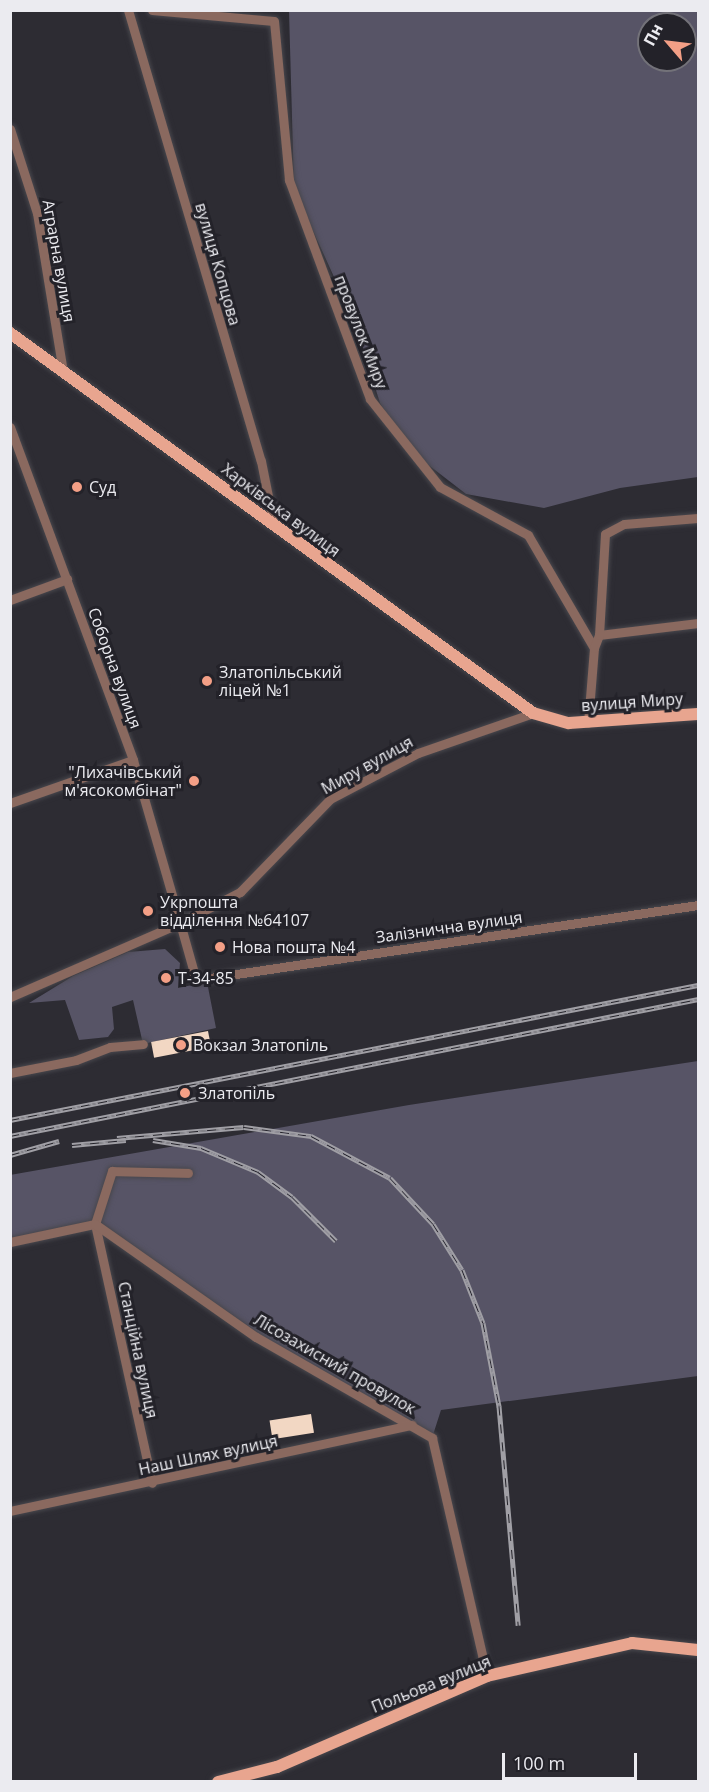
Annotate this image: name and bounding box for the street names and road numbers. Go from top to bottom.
street label: Аграрна вулиця [39,198,79,324]
street label: вулиця Копцова [191,201,245,327]
street label: провулок Миру [331,272,391,392]
street label: Харківська вулиця [218,459,344,561]
street label: Соборна вулиця [84,605,146,731]
street label: вулиця Миру [580,689,684,715]
street label: Миру вулиця [318,732,416,798]
street label: Залізнична вулиця [375,907,523,947]
street label: Станційна вулиця [114,1280,162,1420]
street label: Лісозахисний провулок [251,1310,419,1418]
street label: Наш Шлях вулиця [137,1431,279,1479]
street label: Польова вулиця [368,1651,494,1717]

